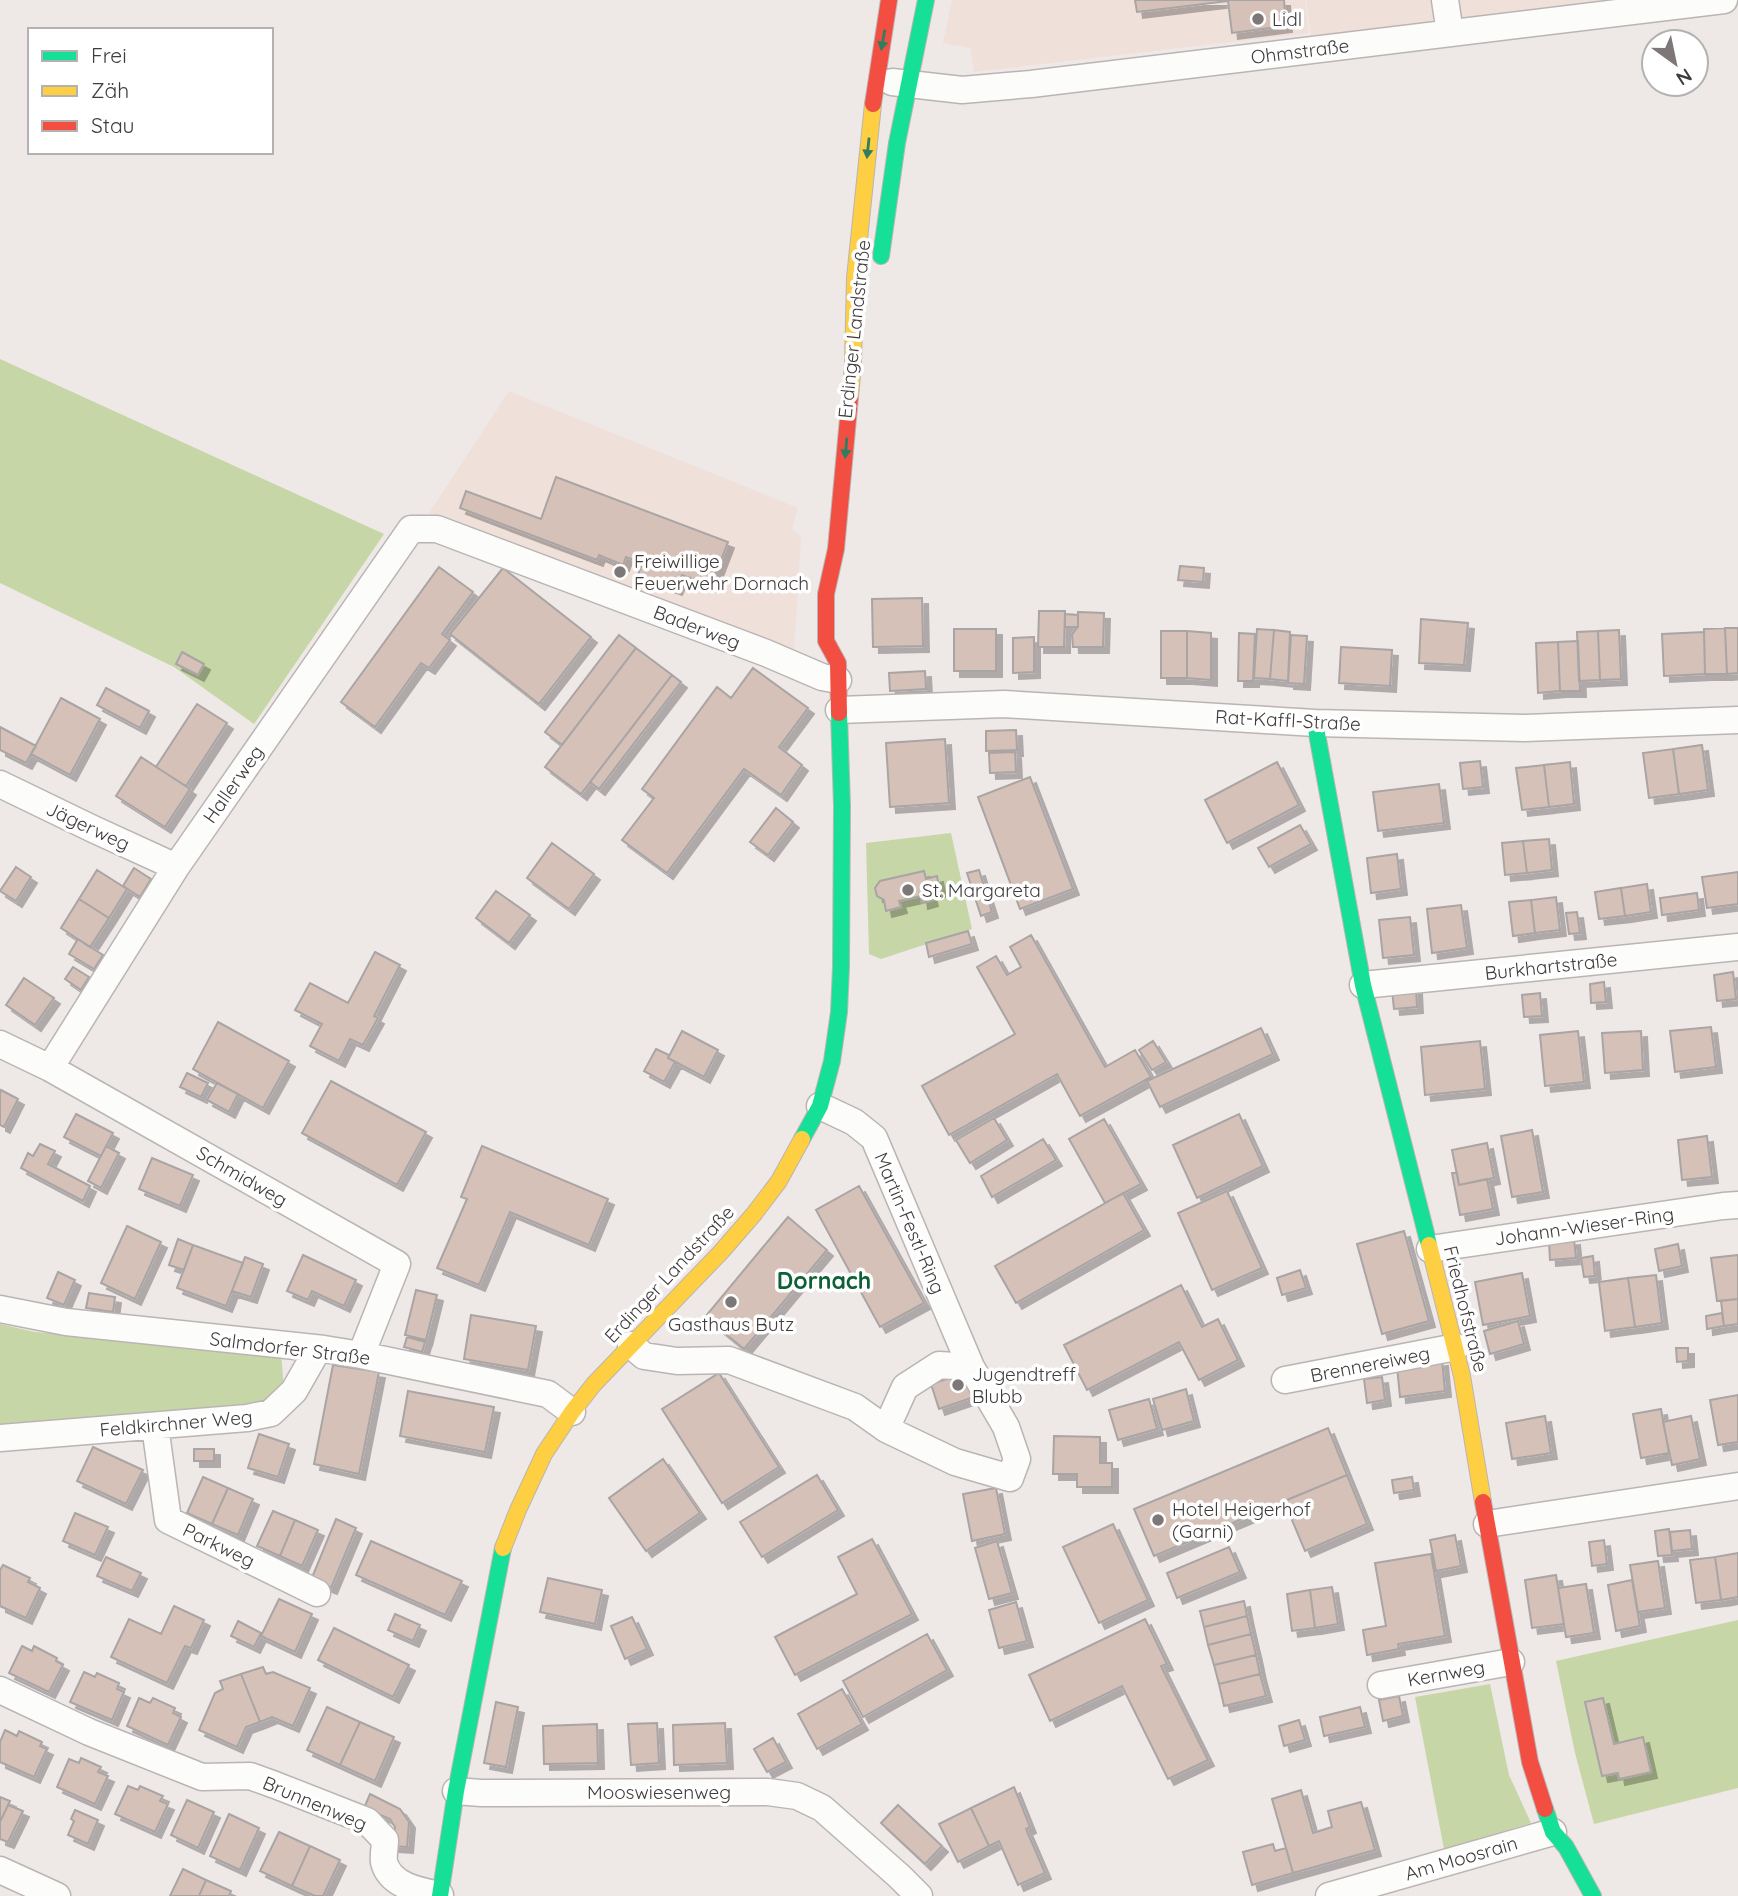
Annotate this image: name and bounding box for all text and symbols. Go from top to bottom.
place label: Lidl [1272,7,1302,31]
marker: Lidl [1250,11,1266,27]
legend [28,28,273,154]
north arrow [1640,28,1710,98]
one-way arrow [877,29,888,51]
street label: Ohmstraße [1249,33,1351,69]
text: Frei [91,42,127,68]
text: N [1672,63,1697,91]
text: Zäh [91,77,129,103]
text: Stau [91,112,134,138]
one-way arrow [863,137,874,159]
street label: Erdinger Landstraße [833,239,875,419]
one-way arrow [840,437,851,459]
place label: Freiwillige Feuerwehr Dornach [634,549,809,595]
marker: Freiwillige Feuerwehr Dornach [612,564,628,580]
street label: Baderweg [650,599,744,655]
street label: Rat-Kaffl-Straße [1215,704,1361,736]
street label: Hallerweg [197,740,269,828]
street label: Jägerweg [42,796,134,856]
place label: St. Margareta [922,878,1041,902]
marker: St. Margareta [900,882,916,898]
street label: Burkhartstraße [1484,947,1618,985]
street label: Schmidweg [192,1140,292,1212]
street label: Martin-Festl-Ring [869,1149,951,1297]
street label: Erdinger Landstraße [599,1200,739,1348]
street label: Johann-Wieser-Ring [1493,1202,1675,1250]
street label: Friedhofstraße [1439,1243,1493,1375]
district label: Dornach [777,1266,871,1295]
marker: Gasthaus Butz [723,1294,739,1310]
place label: Gasthaus Butz [668,1312,794,1336]
street label: Salmdorfer Straße [208,1326,372,1370]
street label: Brennereiweg [1308,1341,1432,1387]
place label: Jugendtreff Blubb [972,1362,1076,1408]
marker: Jugendtreff Blubb [950,1377,966,1393]
street label: Feldkirchner Weg [99,1404,253,1442]
place label: Hotel Heigerhof (Garni) [1172,1497,1311,1543]
marker: Hotel Heigerhof (Garni) [1150,1512,1166,1528]
street label: Parkweg [179,1517,259,1573]
street label: Kernweg [1405,1654,1487,1692]
street label: Brunnenweg [259,1770,371,1836]
street label: Mooswiesenweg [587,1780,731,1804]
street label: Am Moosrain [1402,1830,1520,1886]

